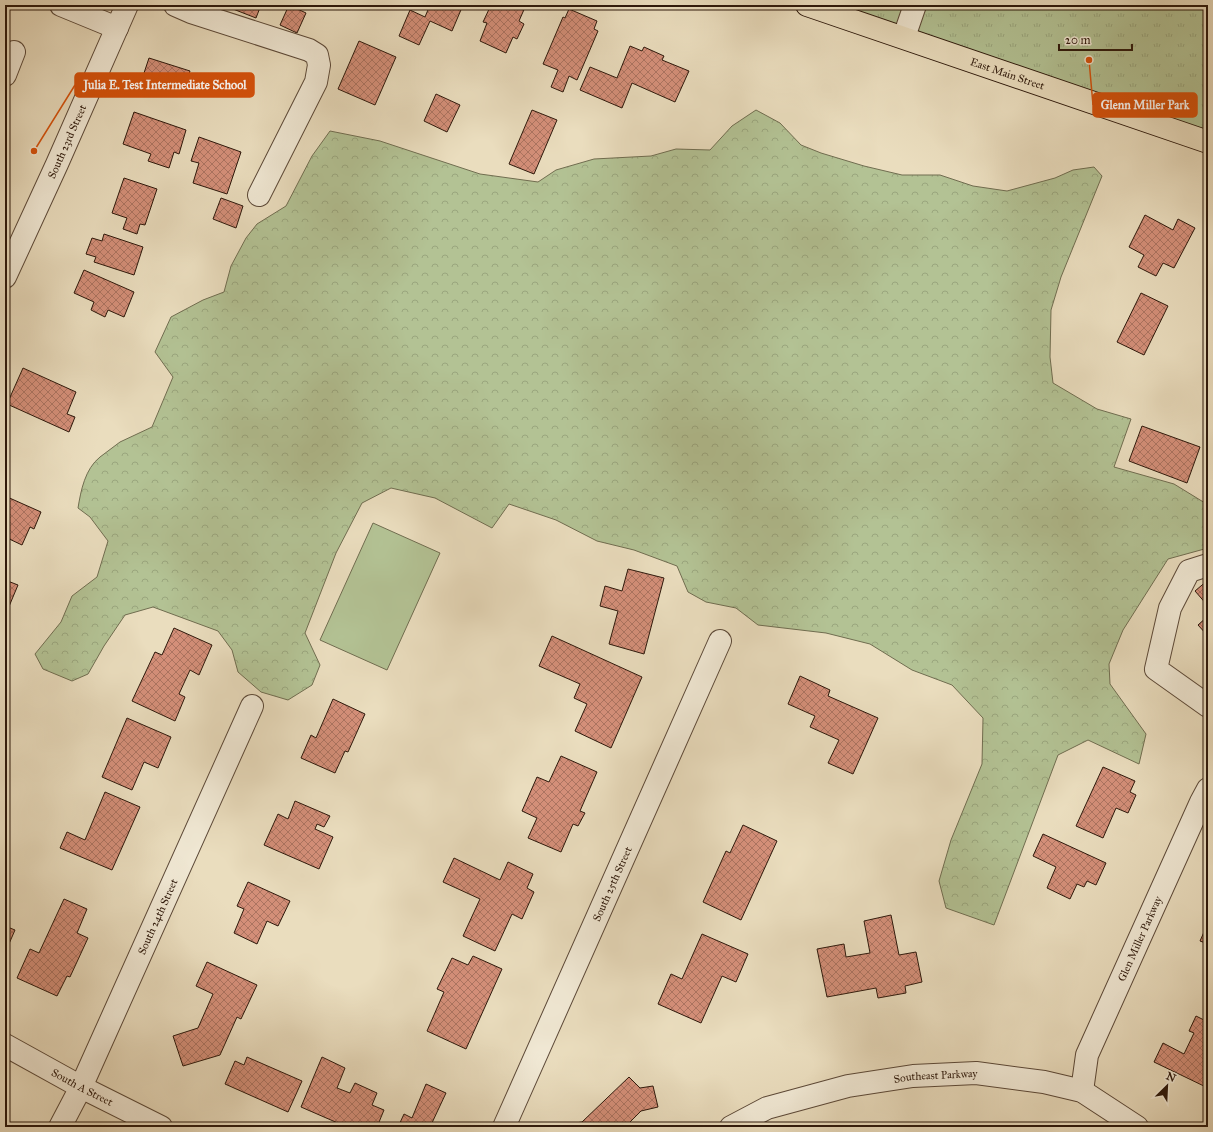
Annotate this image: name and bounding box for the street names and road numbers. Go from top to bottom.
street label: East Main Street [969,55,1046,93]
street label: South 23rd Street [45,103,89,181]
street label: South 25th Street [590,845,635,924]
street label: South 24th Street [135,877,181,957]
street label: Glen Miller Parkway [1115,893,1165,983]
street label: South A Street [49,1066,115,1109]
street label: Southeast Parkway [893,1067,979,1086]

